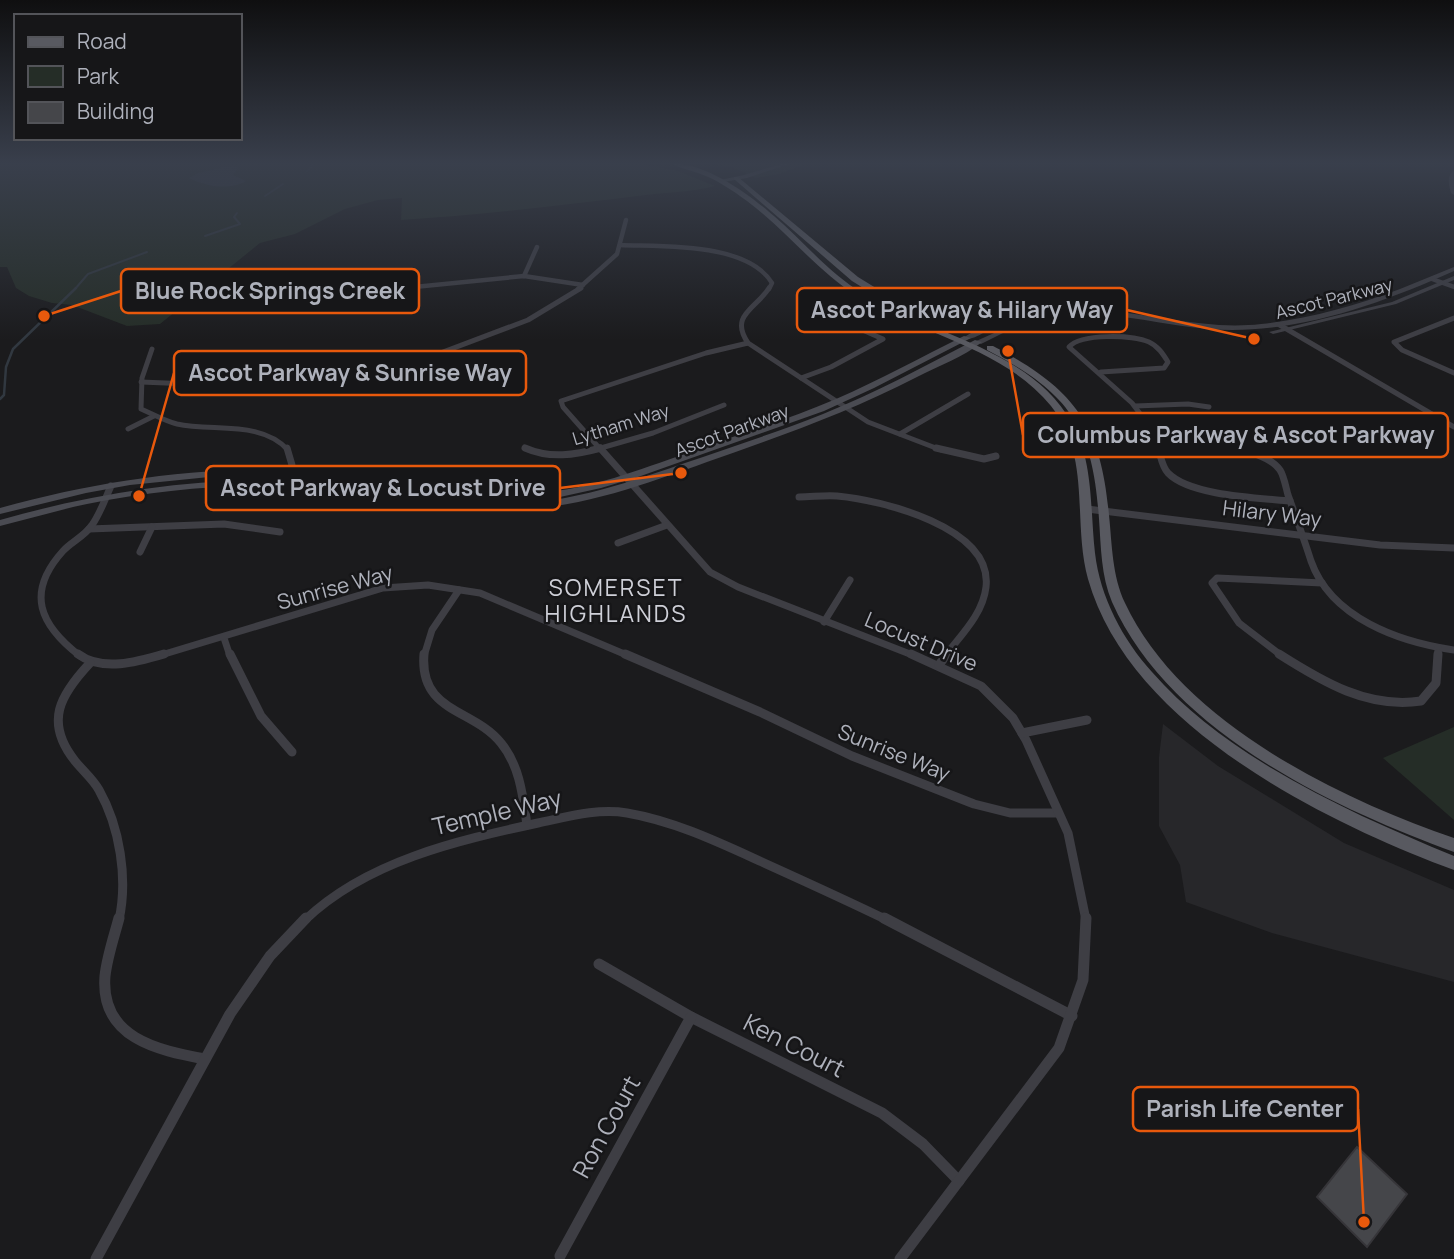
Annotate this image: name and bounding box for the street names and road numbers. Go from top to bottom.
street label: Ascot Parkway [1273,272,1395,324]
street label: Lytham Way [569,398,673,450]
street label: Ascot Parkway [671,398,793,462]
street label: Hilary Way [1221,493,1323,533]
street label: Sunrise Way [274,558,396,616]
street label: Locust Drive [861,605,982,677]
street label: Sunrise Way [834,717,955,787]
street label: Temple Way [429,781,565,842]
street label: Ken Court [738,1005,851,1084]
street label: Ron Court [564,1069,647,1183]

